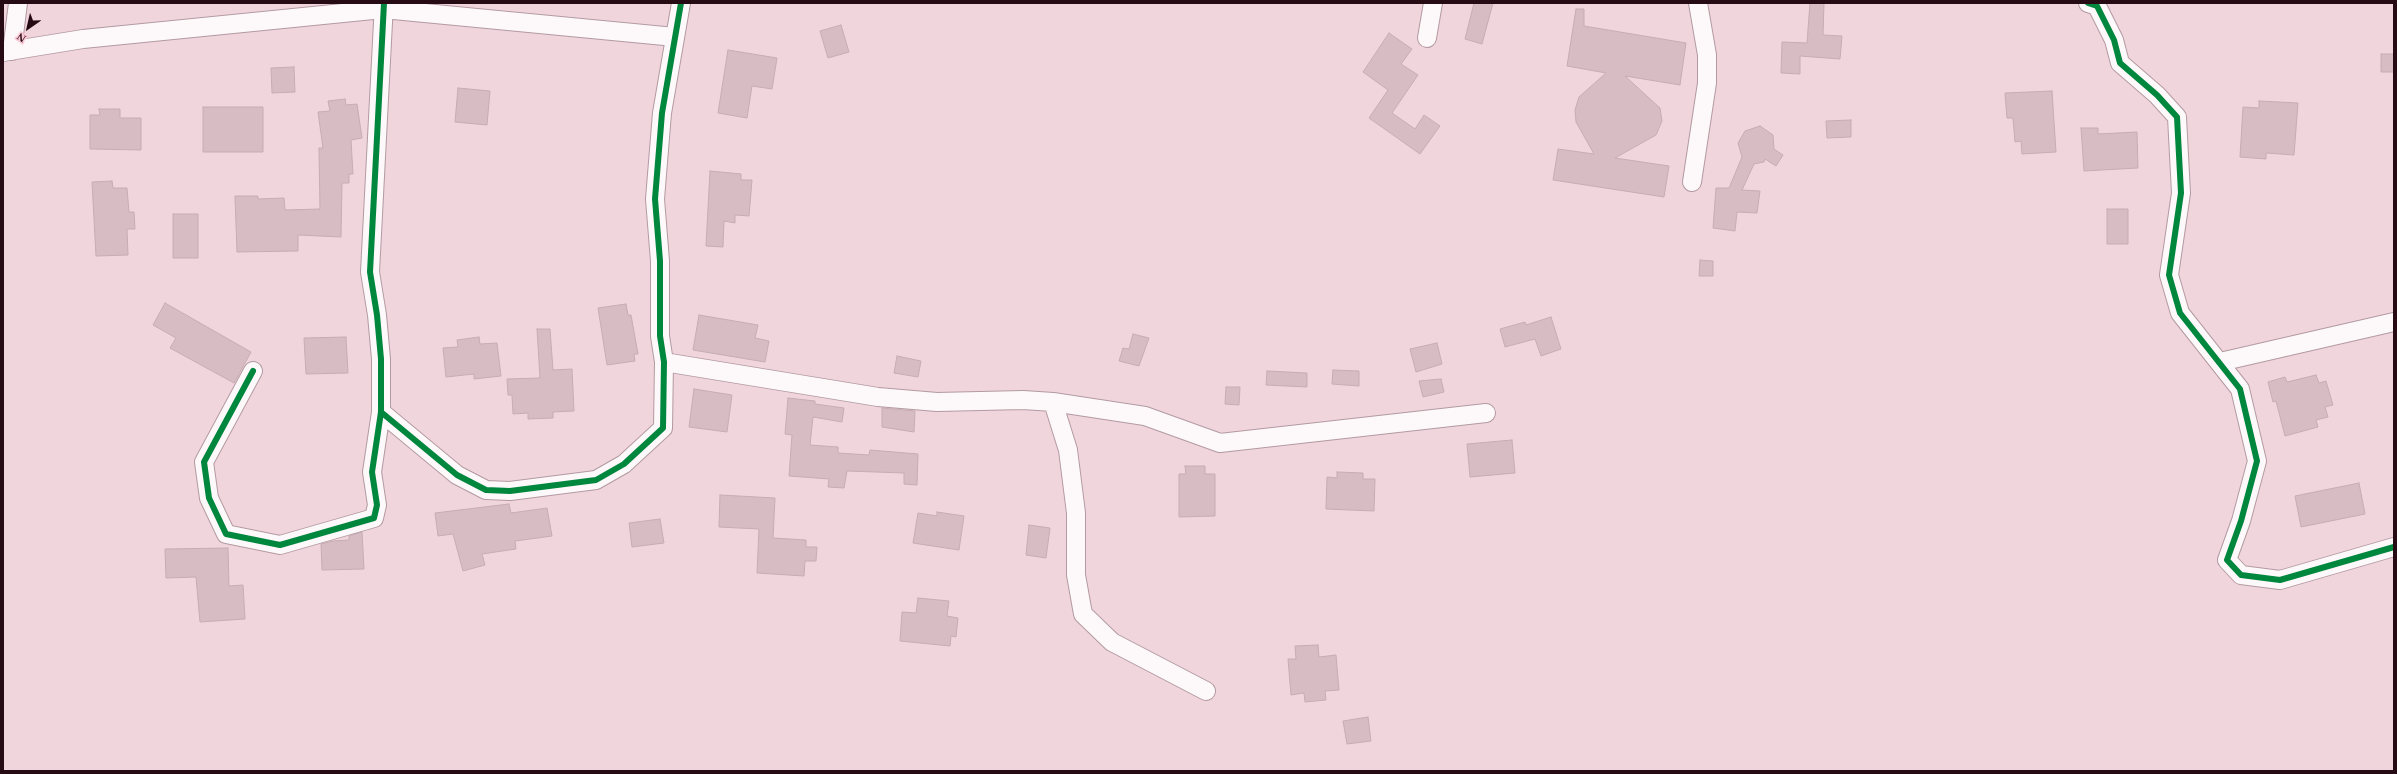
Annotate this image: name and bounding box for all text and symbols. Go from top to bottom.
north arrow [8,8,48,48]
text: N [15,31,28,45]

